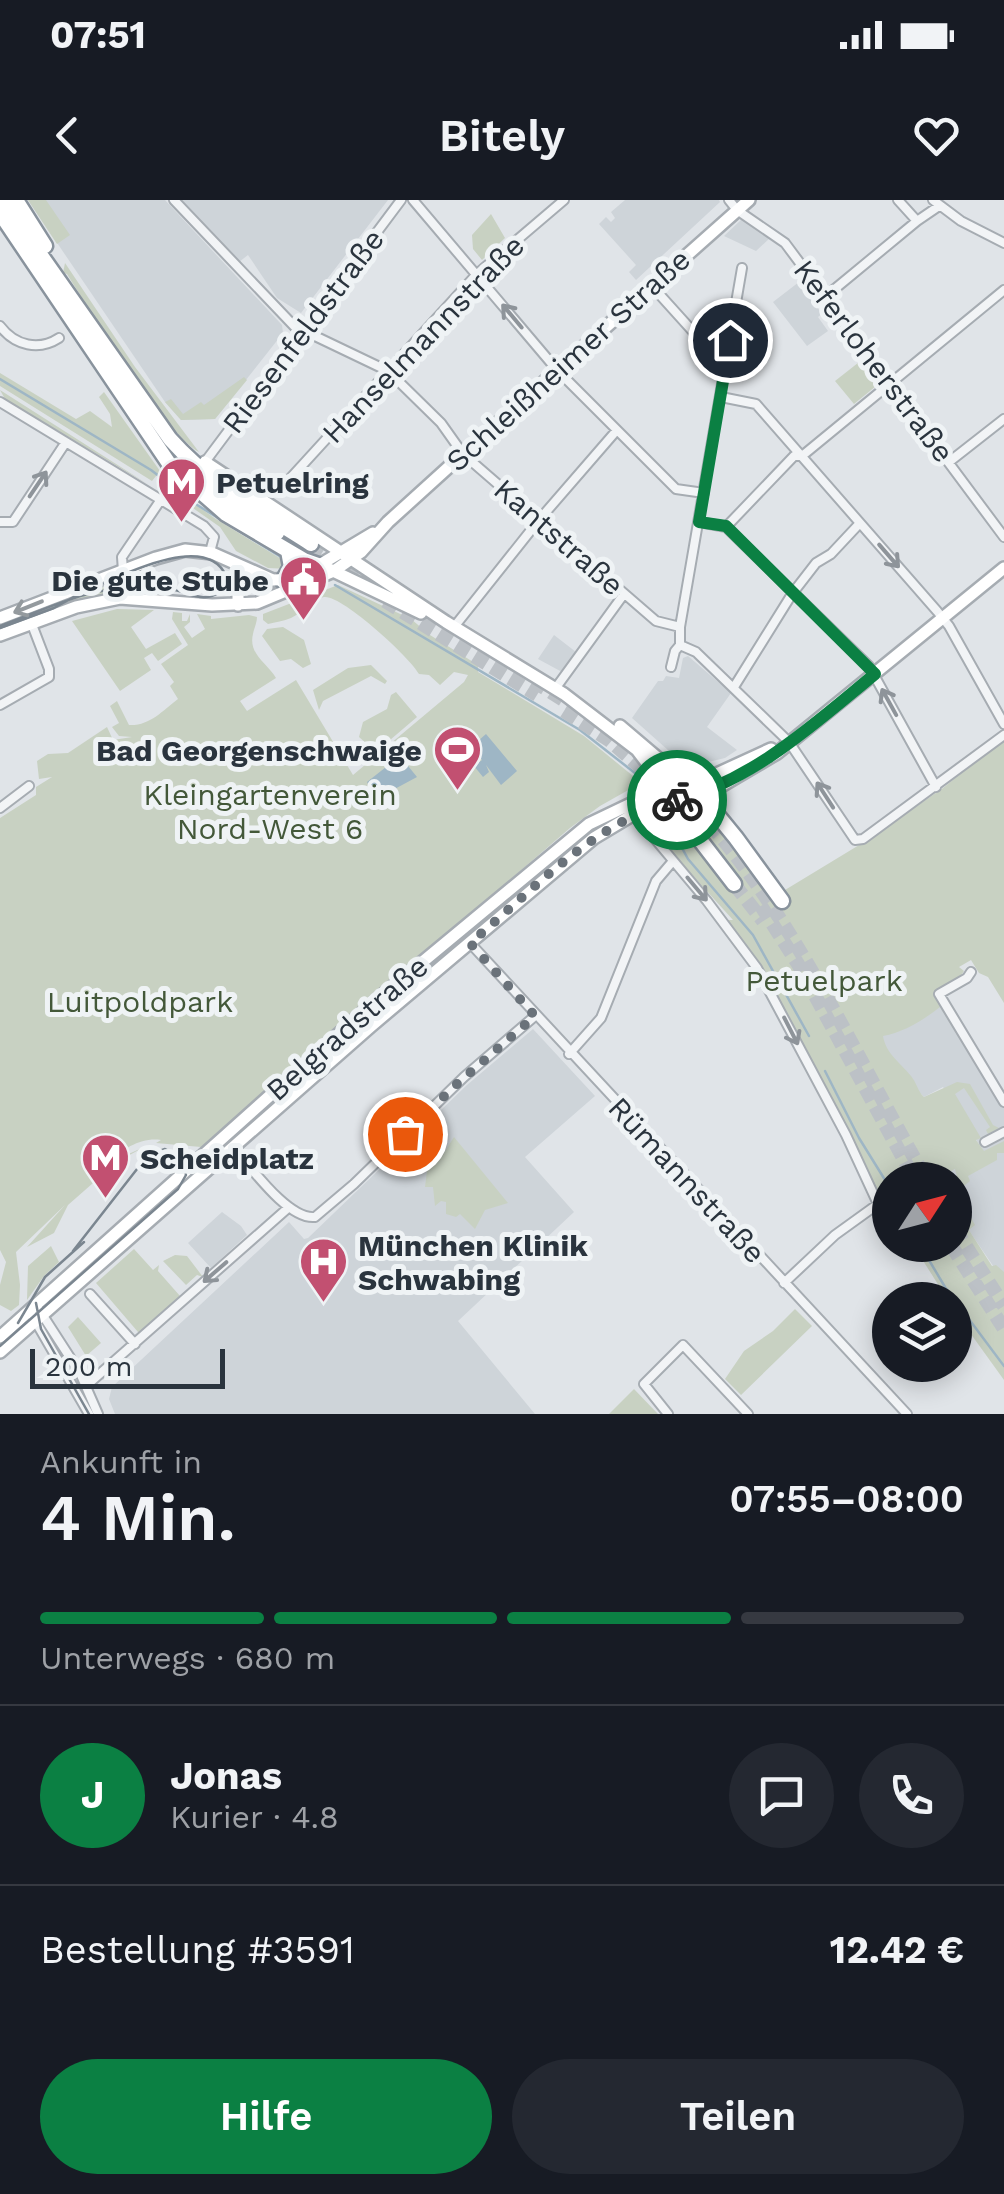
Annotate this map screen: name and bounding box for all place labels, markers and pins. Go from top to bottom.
pin [688,298,773,383]
metro station icon: Petuelring [155,456,207,524]
place label: Petuelring [216,465,369,500]
public building icon: Die gute Stube [278,554,330,622]
place label: Die gute Stube [51,563,269,598]
sports icon: Bad Georgenschwaige [431,724,483,792]
place label: Bad Georgenschwaige [96,733,422,768]
pin [363,1092,448,1177]
metro station icon: Scheidplatz [79,1132,131,1200]
place label: Scheidplatz [140,1141,314,1176]
place label: München Klinik Schwabing [358,1228,588,1297]
hospital icon: München Klinik Schwabing [297,1236,349,1304]

